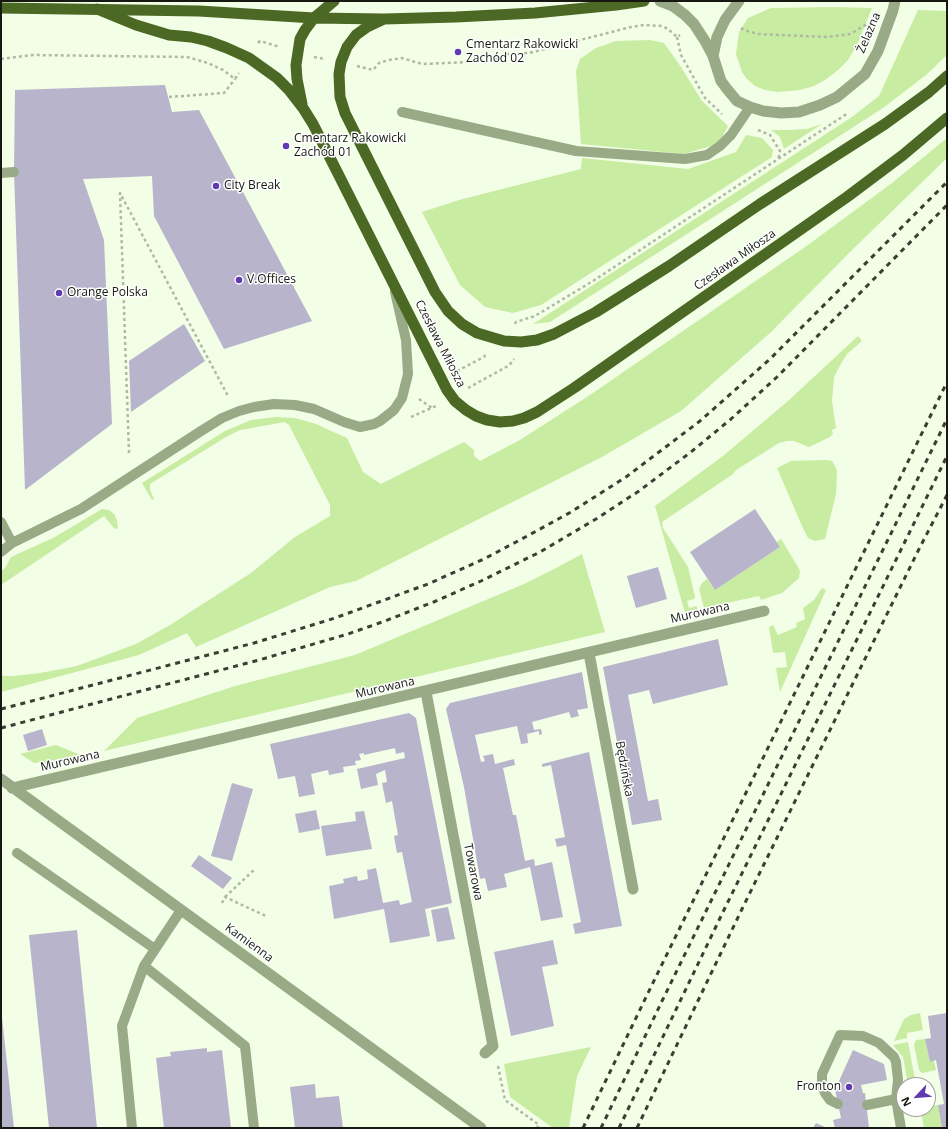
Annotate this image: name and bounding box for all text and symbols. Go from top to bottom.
street label: Żelazna [854,10,884,56]
place label: Cmentarz Rakowicki Zachód 02 [466,38,578,66]
marker: Cmentarz Rakowicki Zachód 02 [453,47,463,57]
place label: Cmentarz Rakowicki Zachód 01 [294,132,406,160]
marker: Cmentarz Rakowicki Zachód 01 [281,141,291,151]
place label: City Break [224,179,280,193]
marker: City Break [211,181,221,191]
street label: Czesława Miłosza [691,226,779,294]
place label: V.Offices [247,273,296,287]
marker: V.Offices [234,275,244,285]
place label: Orange Polska [67,286,148,300]
marker: Orange Polska [54,288,64,298]
street label: Czesława Miłosza [412,298,468,390]
street label: Murowana [669,599,731,627]
street label: Murowana [354,674,416,702]
street label: Będzińska [612,740,636,798]
street label: Murowana [39,747,101,775]
street label: Towarowa [460,842,486,902]
street label: Kamienna [222,921,276,965]
north arrow [896,1077,936,1117]
place label: Fronton [796,1080,841,1094]
marker: Fronton [844,1082,854,1092]
text: N [897,1095,914,1109]

